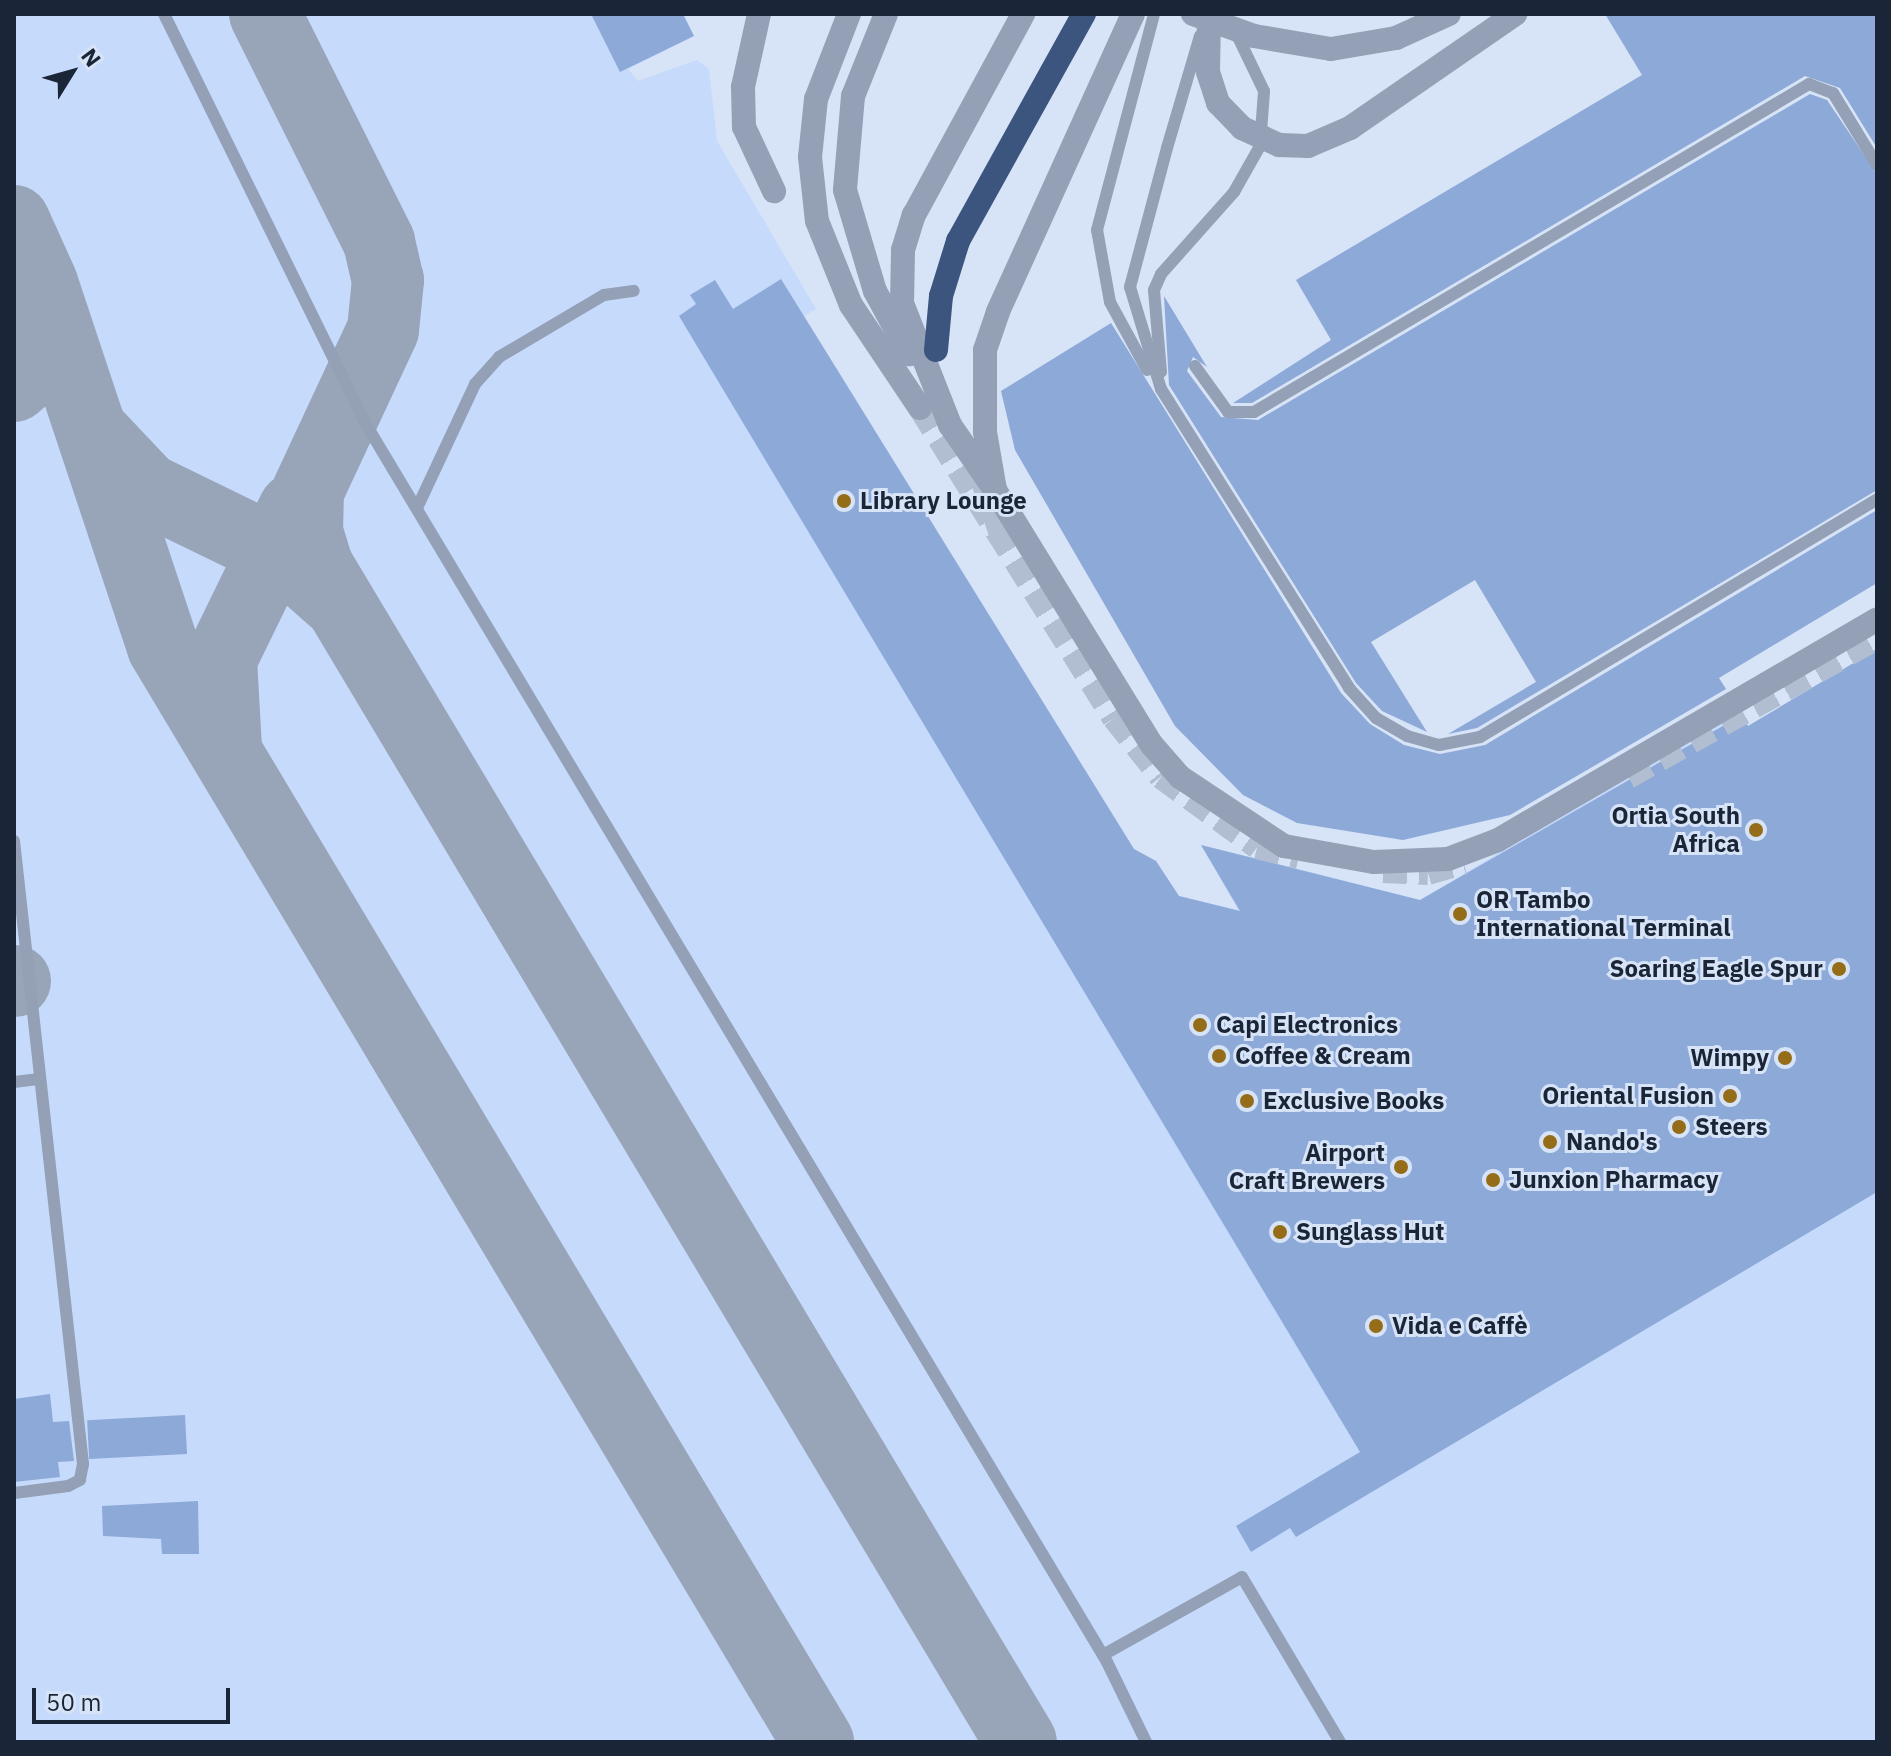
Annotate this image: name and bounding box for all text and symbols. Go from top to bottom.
north arrow [32,32,112,112]
text: N [75,42,108,72]
place label: Library Lounge [860,487,1027,515]
marker: Library Lounge [835,492,853,510]
place label: Ortia South Africa [1611,802,1740,858]
marker: Ortia South Africa [1747,821,1765,839]
place label: OR Tambo International Terminal [1476,886,1730,942]
marker: OR Tambo International Terminal [1451,905,1469,923]
place label: Soaring Eagle Spur [1610,955,1823,983]
marker: Soaring Eagle Spur [1830,960,1848,978]
place label: Capi Electronics [1216,1011,1398,1039]
marker: Capi Electronics [1191,1016,1209,1034]
place label: Coffee & Cream [1235,1042,1411,1070]
place label: Wimpy [1690,1044,1769,1072]
marker: Coffee & Cream [1210,1047,1228,1065]
marker: Wimpy [1776,1049,1794,1067]
place label: Oriental Fusion [1542,1082,1714,1110]
place label: Exclusive Books [1263,1087,1444,1115]
marker: Oriental Fusion [1721,1087,1739,1105]
marker: Exclusive Books [1238,1092,1256,1110]
place label: Steers [1695,1113,1768,1141]
marker: Steers [1670,1118,1688,1136]
place label: Nando's [1566,1128,1658,1156]
marker: Nando's [1541,1133,1559,1151]
place label: Airport Craft Brewers [1229,1139,1385,1195]
marker: Airport Craft Brewers [1392,1158,1410,1176]
place label: Junxion Pharmacy [1509,1166,1719,1194]
marker: Junxion Pharmacy [1484,1171,1502,1189]
place label: Sunglass Hut [1296,1218,1444,1246]
marker: Sunglass Hut [1271,1223,1289,1241]
place label: Vida e Caffè [1392,1312,1528,1340]
marker: Vida e Caffè [1367,1317,1385,1335]
scale bar [36,1672,234,1722]
text: 50 m [46,1686,101,1718]

